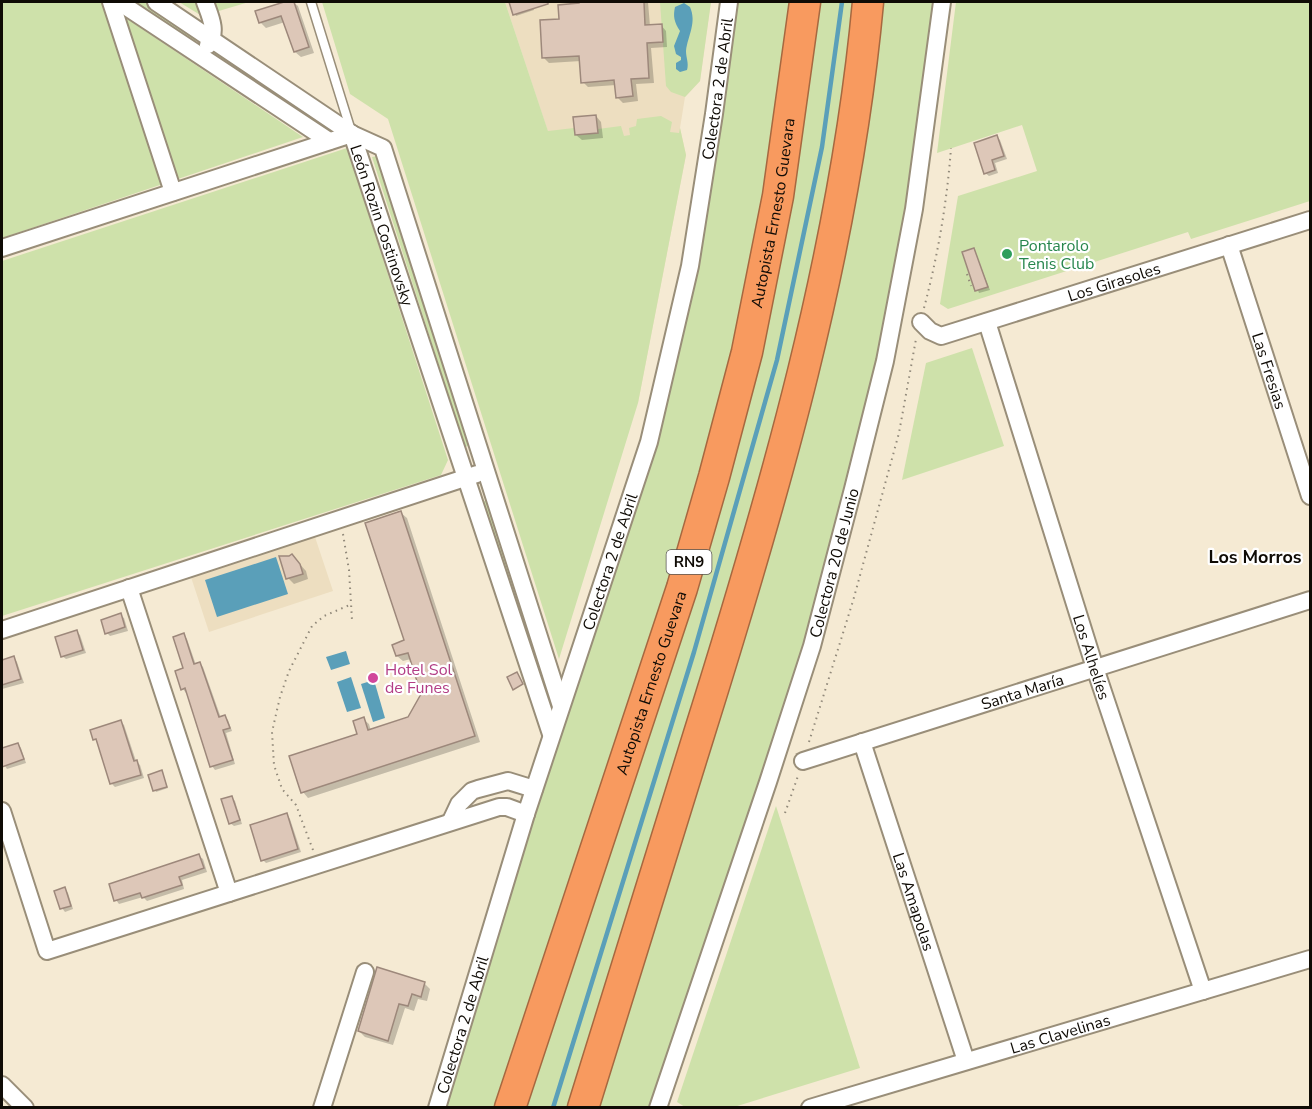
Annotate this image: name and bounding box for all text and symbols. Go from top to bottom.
street label: Colectora 2 de Abril [697,16,739,162]
street label: Autopista Ernesto Guevara [746,117,801,310]
street label: León Rozin Costinovsky [344,142,419,310]
place label: Pontarolo Tenis Club [1019,235,1094,275]
marker: Pontarolo Tenis Club [1000,247,1014,261]
street label: Los Girasoles [1065,258,1163,308]
street label: Las Fresias [1246,330,1291,412]
street label: Colectora 20 de Junio [805,486,865,640]
street label: Colectora 2 de Abril [577,490,643,633]
district label: Los Morros [1208,545,1302,569]
road number: RN9 [666,550,712,574]
street label: Autopista Ernesto Guevara [611,588,692,778]
street label: Los Alhelíes [1067,612,1115,703]
place label: Hotel Sol de Funes [385,659,453,699]
street label: Santa María [978,669,1067,716]
marker: Hotel Sol de Funes [366,671,380,685]
street label: Las Amapolas [887,850,939,954]
street label: Colectora 2 de Abril [432,953,495,1097]
street label: Las Clavelinas [1008,1009,1113,1060]

